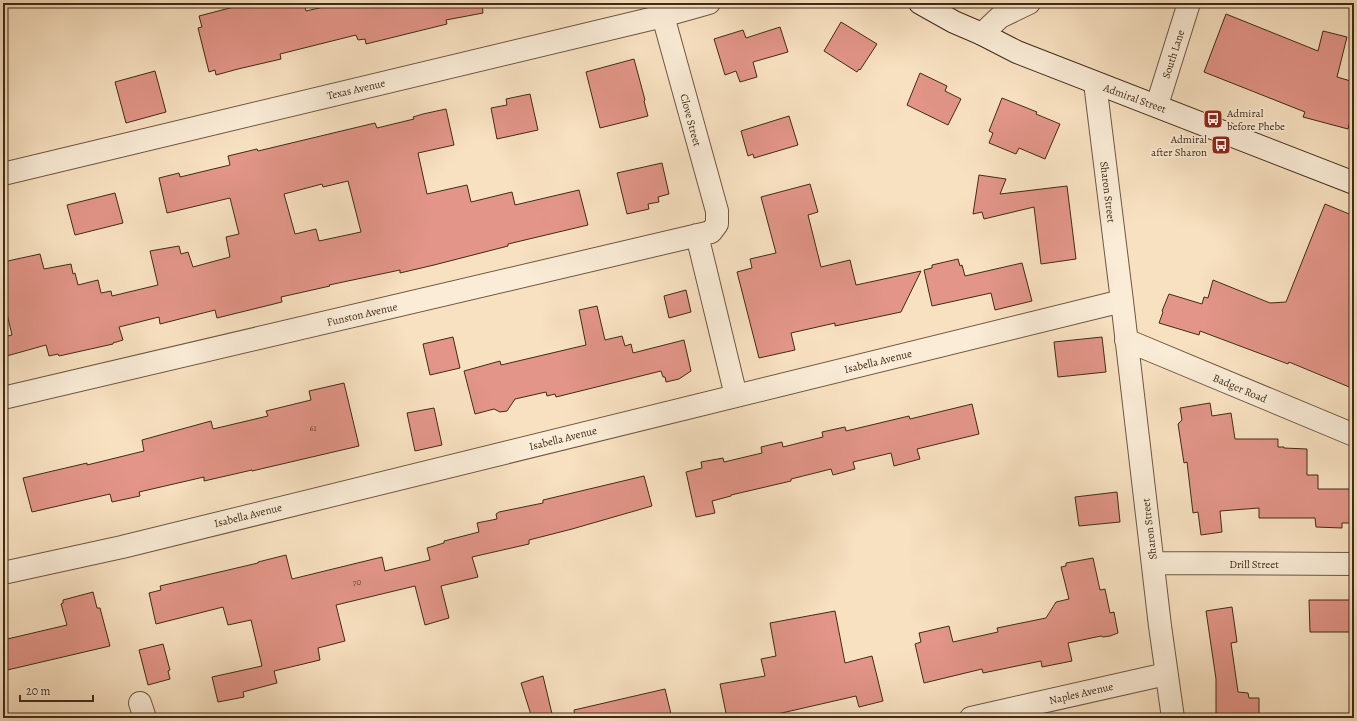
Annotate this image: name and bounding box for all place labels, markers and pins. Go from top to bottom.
place label: Admiral before Phebe [1226,106,1285,134]
bus stop icon: Admiral before Phebe [1202,108,1224,130]
place label: Admiral after Sharon [1151,132,1207,160]
bus stop icon: Admiral after Sharon [1210,134,1232,156]

